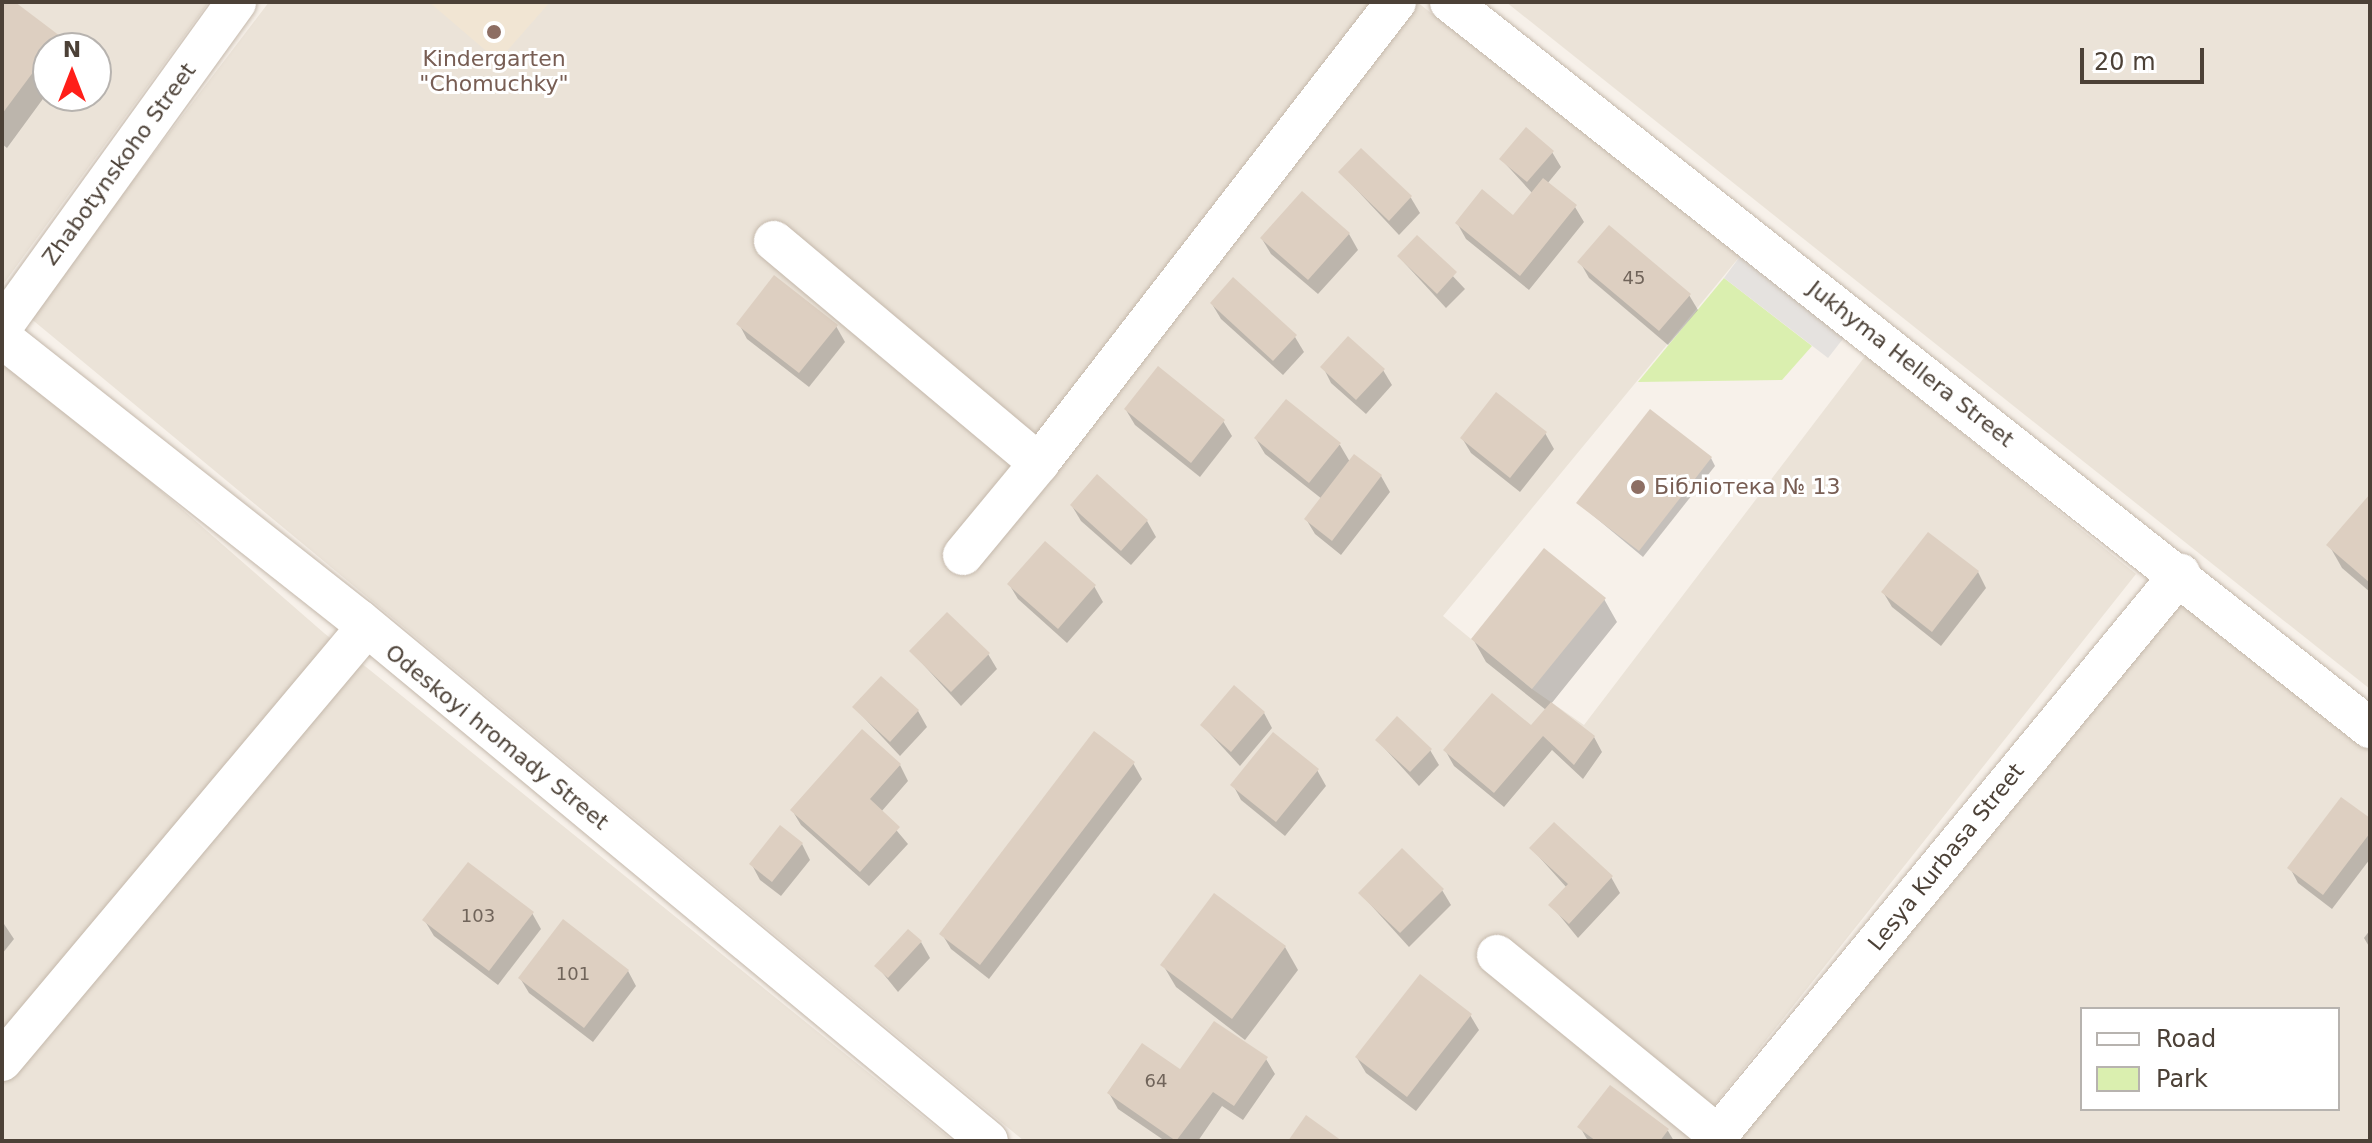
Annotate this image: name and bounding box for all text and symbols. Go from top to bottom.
marker: Kindergarten "Chomuchky" [485,23,503,41]
north arrow [32,32,112,112]
scale bar [2084,32,2208,82]
text: N [63,37,81,62]
place label: Kindergarten "Chomuchky" [419,45,569,96]
text: 20 m [2094,48,2156,76]
street label: Zhabotynskoho Street [37,58,201,270]
house number: 45 [1623,267,1645,289]
street label: Jukhyma Hellera Street [1803,275,2019,453]
place label: Бібліотека № 13 [1654,474,1840,500]
marker: Бібліотека № 13 [1629,478,1647,496]
street label: Odeskoyi hromady Street [380,639,614,835]
street label: Lesya Kurbasa Street [1862,758,2030,956]
house number: 103 [461,905,495,927]
house number: 101 [556,963,590,985]
legend [2080,1007,2340,1111]
text: Road [2156,1025,2216,1053]
text: Park [2156,1065,2208,1093]
house number: 64 [1145,1070,1167,1092]

